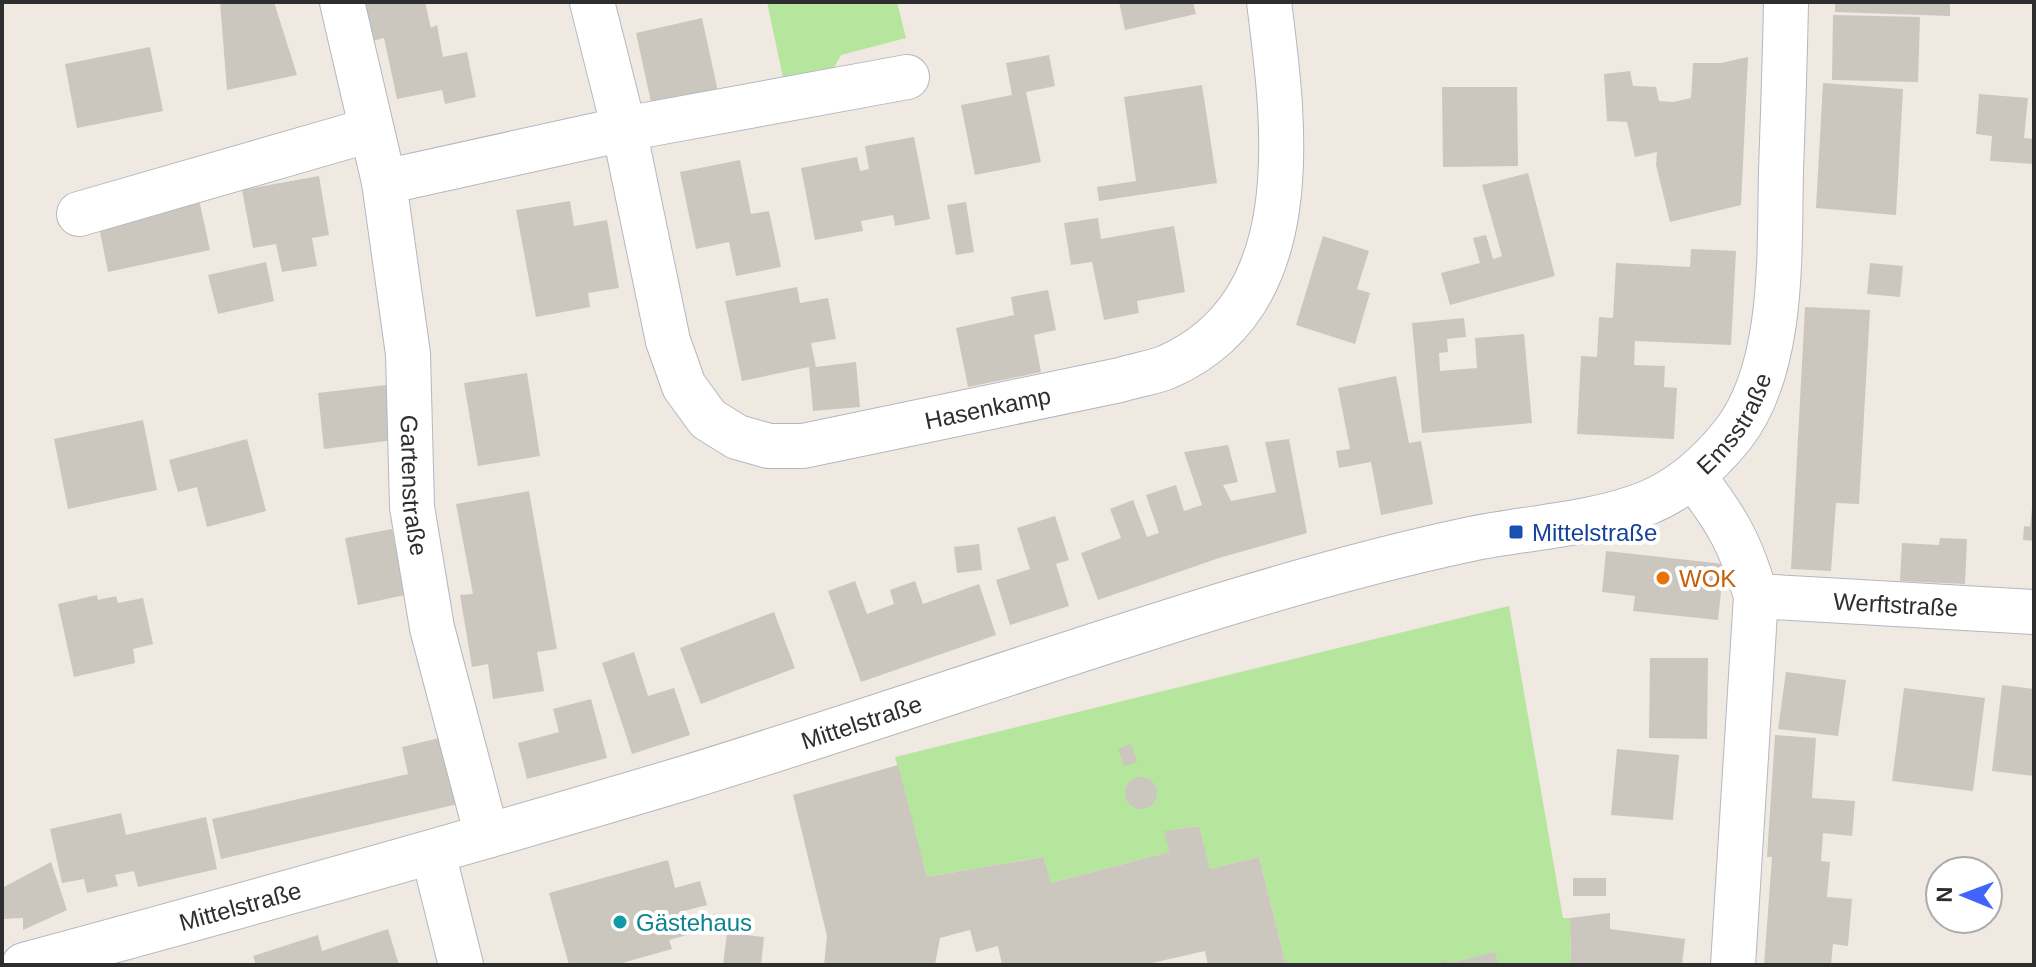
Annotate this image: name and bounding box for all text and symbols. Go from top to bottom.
street label: Emsstraße [1691,370,1776,479]
street label: Hasenkamp [922,381,1053,434]
street label: Gartenstraße [396,414,433,558]
place label: Mittelstraße [1532,519,1657,546]
marker: Mittelstraße [1507,523,1525,541]
place label: WOK [1679,565,1736,592]
marker: WOK [1654,569,1672,587]
street label: Werftstraße [1833,587,1959,621]
street label: Mittelstraße [798,689,925,754]
north arrow [1924,855,2004,935]
street label: Mittelstraße [176,876,304,936]
text: N [1932,886,1957,903]
place label: Gästehaus [636,909,752,936]
marker: Gästehaus [611,913,629,931]

